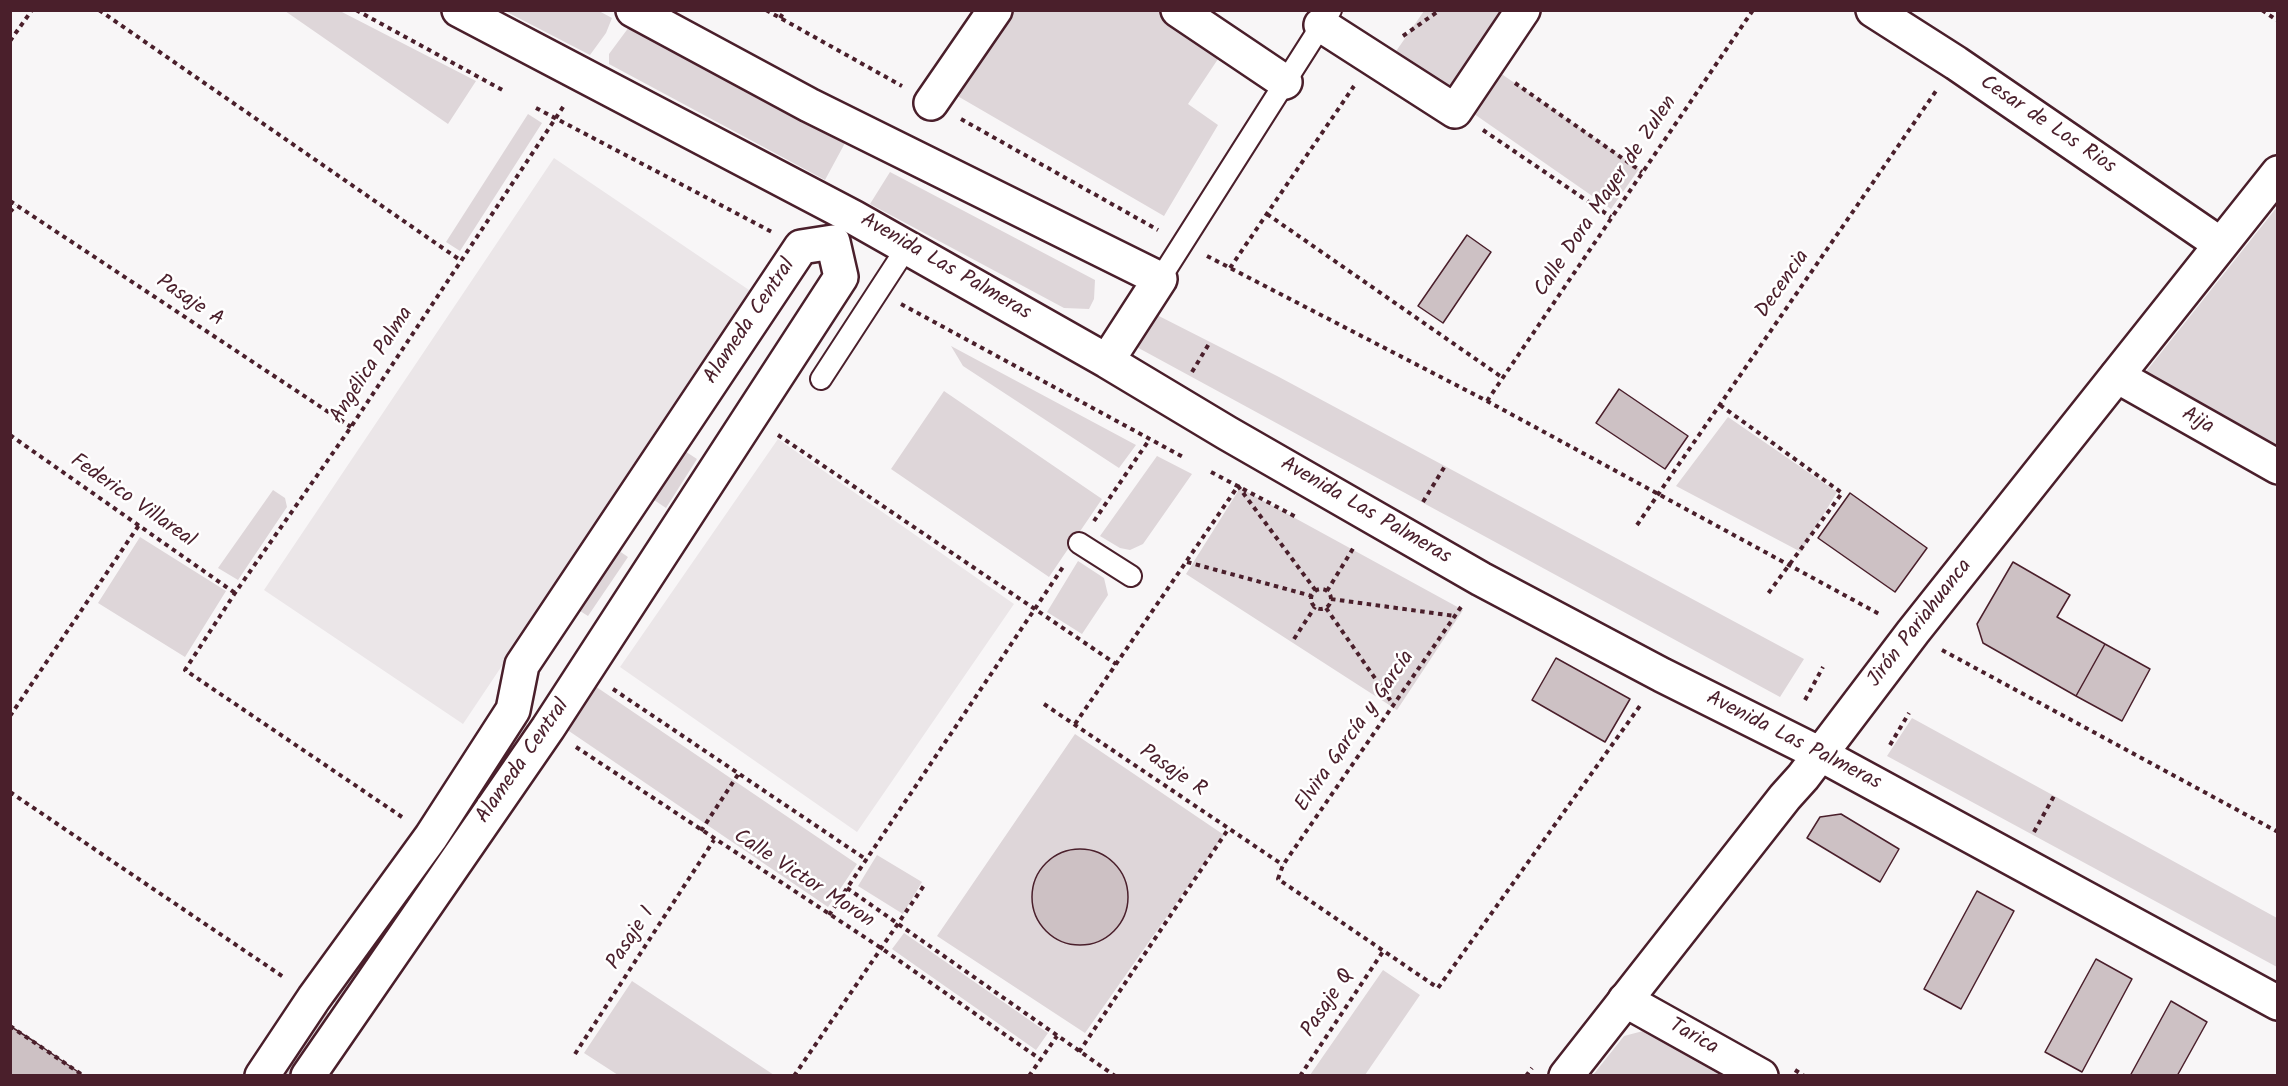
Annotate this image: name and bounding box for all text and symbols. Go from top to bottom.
street label: Cesar de Los Rios [1974,71,2120,181]
street label: Calle Dora Mayer de Zulen [1530,92,1684,302]
street label: Avenida Las Palmeras [855,209,1035,327]
street label: Decencia [1752,246,1816,324]
street label: Alameda Central [700,254,802,390]
street label: Pasaje A [150,270,228,334]
street label: Angélica Palma [326,303,420,429]
street label: Aija [2176,403,2218,441]
street label: Federico Villareal [64,449,200,555]
street label: Avenida Las Palmeras [1275,453,1455,571]
street label: Jirón Pariahuanca [1863,555,1979,693]
street label: Elvira García y García [1291,647,1421,817]
street label: Avenida Las Palmeras [1701,687,1885,797]
street label: Alameda Central [472,695,576,829]
street label: Pasaje R [1134,740,1210,804]
street label: Calle Victor Moron [728,825,878,935]
street label: Pasaje I [602,903,662,975]
street label: Pasaje Q [1297,965,1361,1043]
street label: Tarica [1664,1014,1722,1062]

